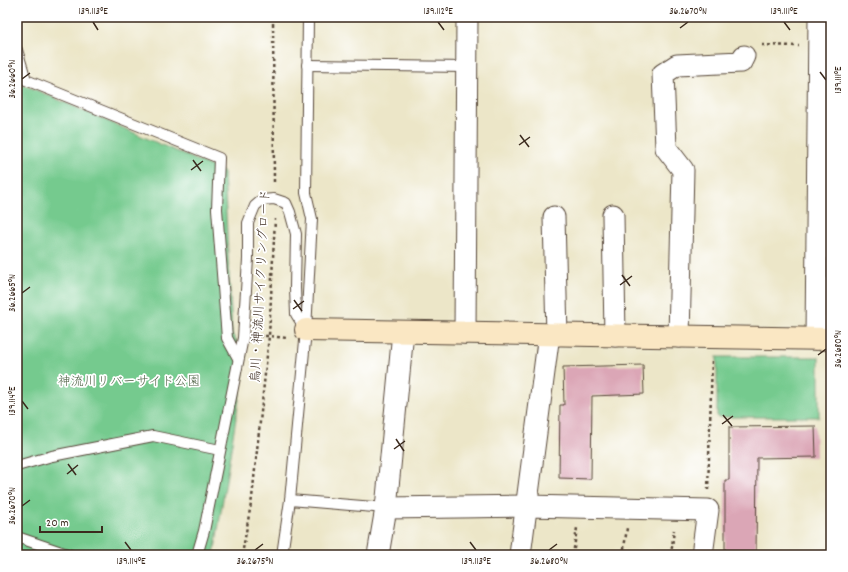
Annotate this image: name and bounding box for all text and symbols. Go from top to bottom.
text: 139.113°E [78,5,108,19]
text: 139.112°E [423,5,453,19]
text: 36.2670°N [669,5,707,19]
text: 139.111°E [770,5,798,19]
text: 36.2660°N [6,60,20,98]
text: 139.111°E [832,66,846,94]
street label: 烏川・神流川サイクリングロード [247,189,276,383]
text: 36.2665°N [6,274,20,312]
text: 36.2680°N [832,330,846,368]
park label: 神流川リバーサイド公園 [58,373,200,392]
text: 139.114°E [6,386,20,416]
text: 36.2670°N [6,487,20,525]
scale bar [40,508,102,534]
text: 20 m [46,515,69,532]
text: 139.114°E [116,555,146,569]
text: 36.2675°N [237,555,273,569]
text: 139.113°E [461,555,491,569]
text: 36.2680°N [530,555,568,569]

